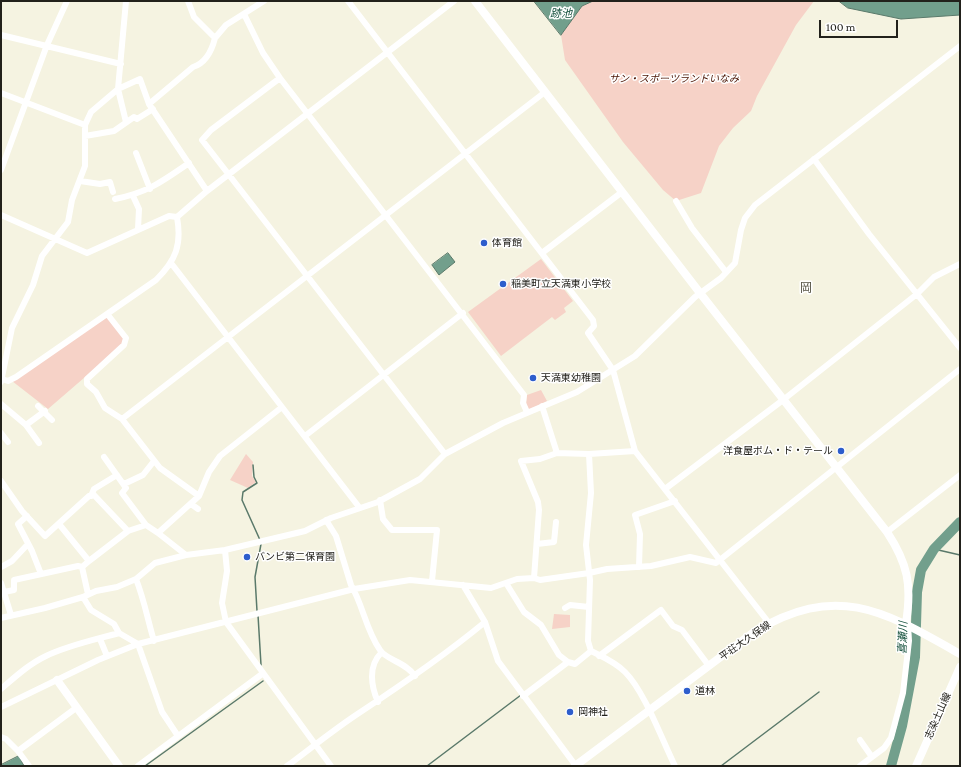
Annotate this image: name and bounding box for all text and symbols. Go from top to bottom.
water label: 跡池 [550,7,572,21]
scale bar [821,12,900,38]
text: 100 m [826,20,855,34]
park label: サン・スポーツランドいなみ [609,73,739,85]
place label: 体育館 [492,237,522,249]
marker: 体育館 [479,238,489,248]
place label: 稲美町立天満東小学校 [511,278,611,290]
marker: 稲美町立天満東小学校 [498,279,508,289]
district label: 岡 [800,281,812,295]
place label: 天満東幼稚園 [541,372,601,384]
marker: 天満東幼稚園 [528,373,538,383]
place label: 洋食屋ポム・ド・テール [723,445,833,457]
marker: 洋食屋ポム・ド・テール [836,446,846,456]
place label: バンビ第二保育園 [255,551,335,563]
marker: バンビ第二保育園 [242,552,252,562]
street label: 平荘大久保線 [717,619,773,663]
water label: 喜瀬川 [896,621,910,655]
place label: 道林 [695,685,715,697]
marker: 道林 [682,686,692,696]
street label: 志染土山線 [922,691,954,741]
place label: 岡神社 [578,706,608,718]
marker: 岡神社 [565,707,575,717]

